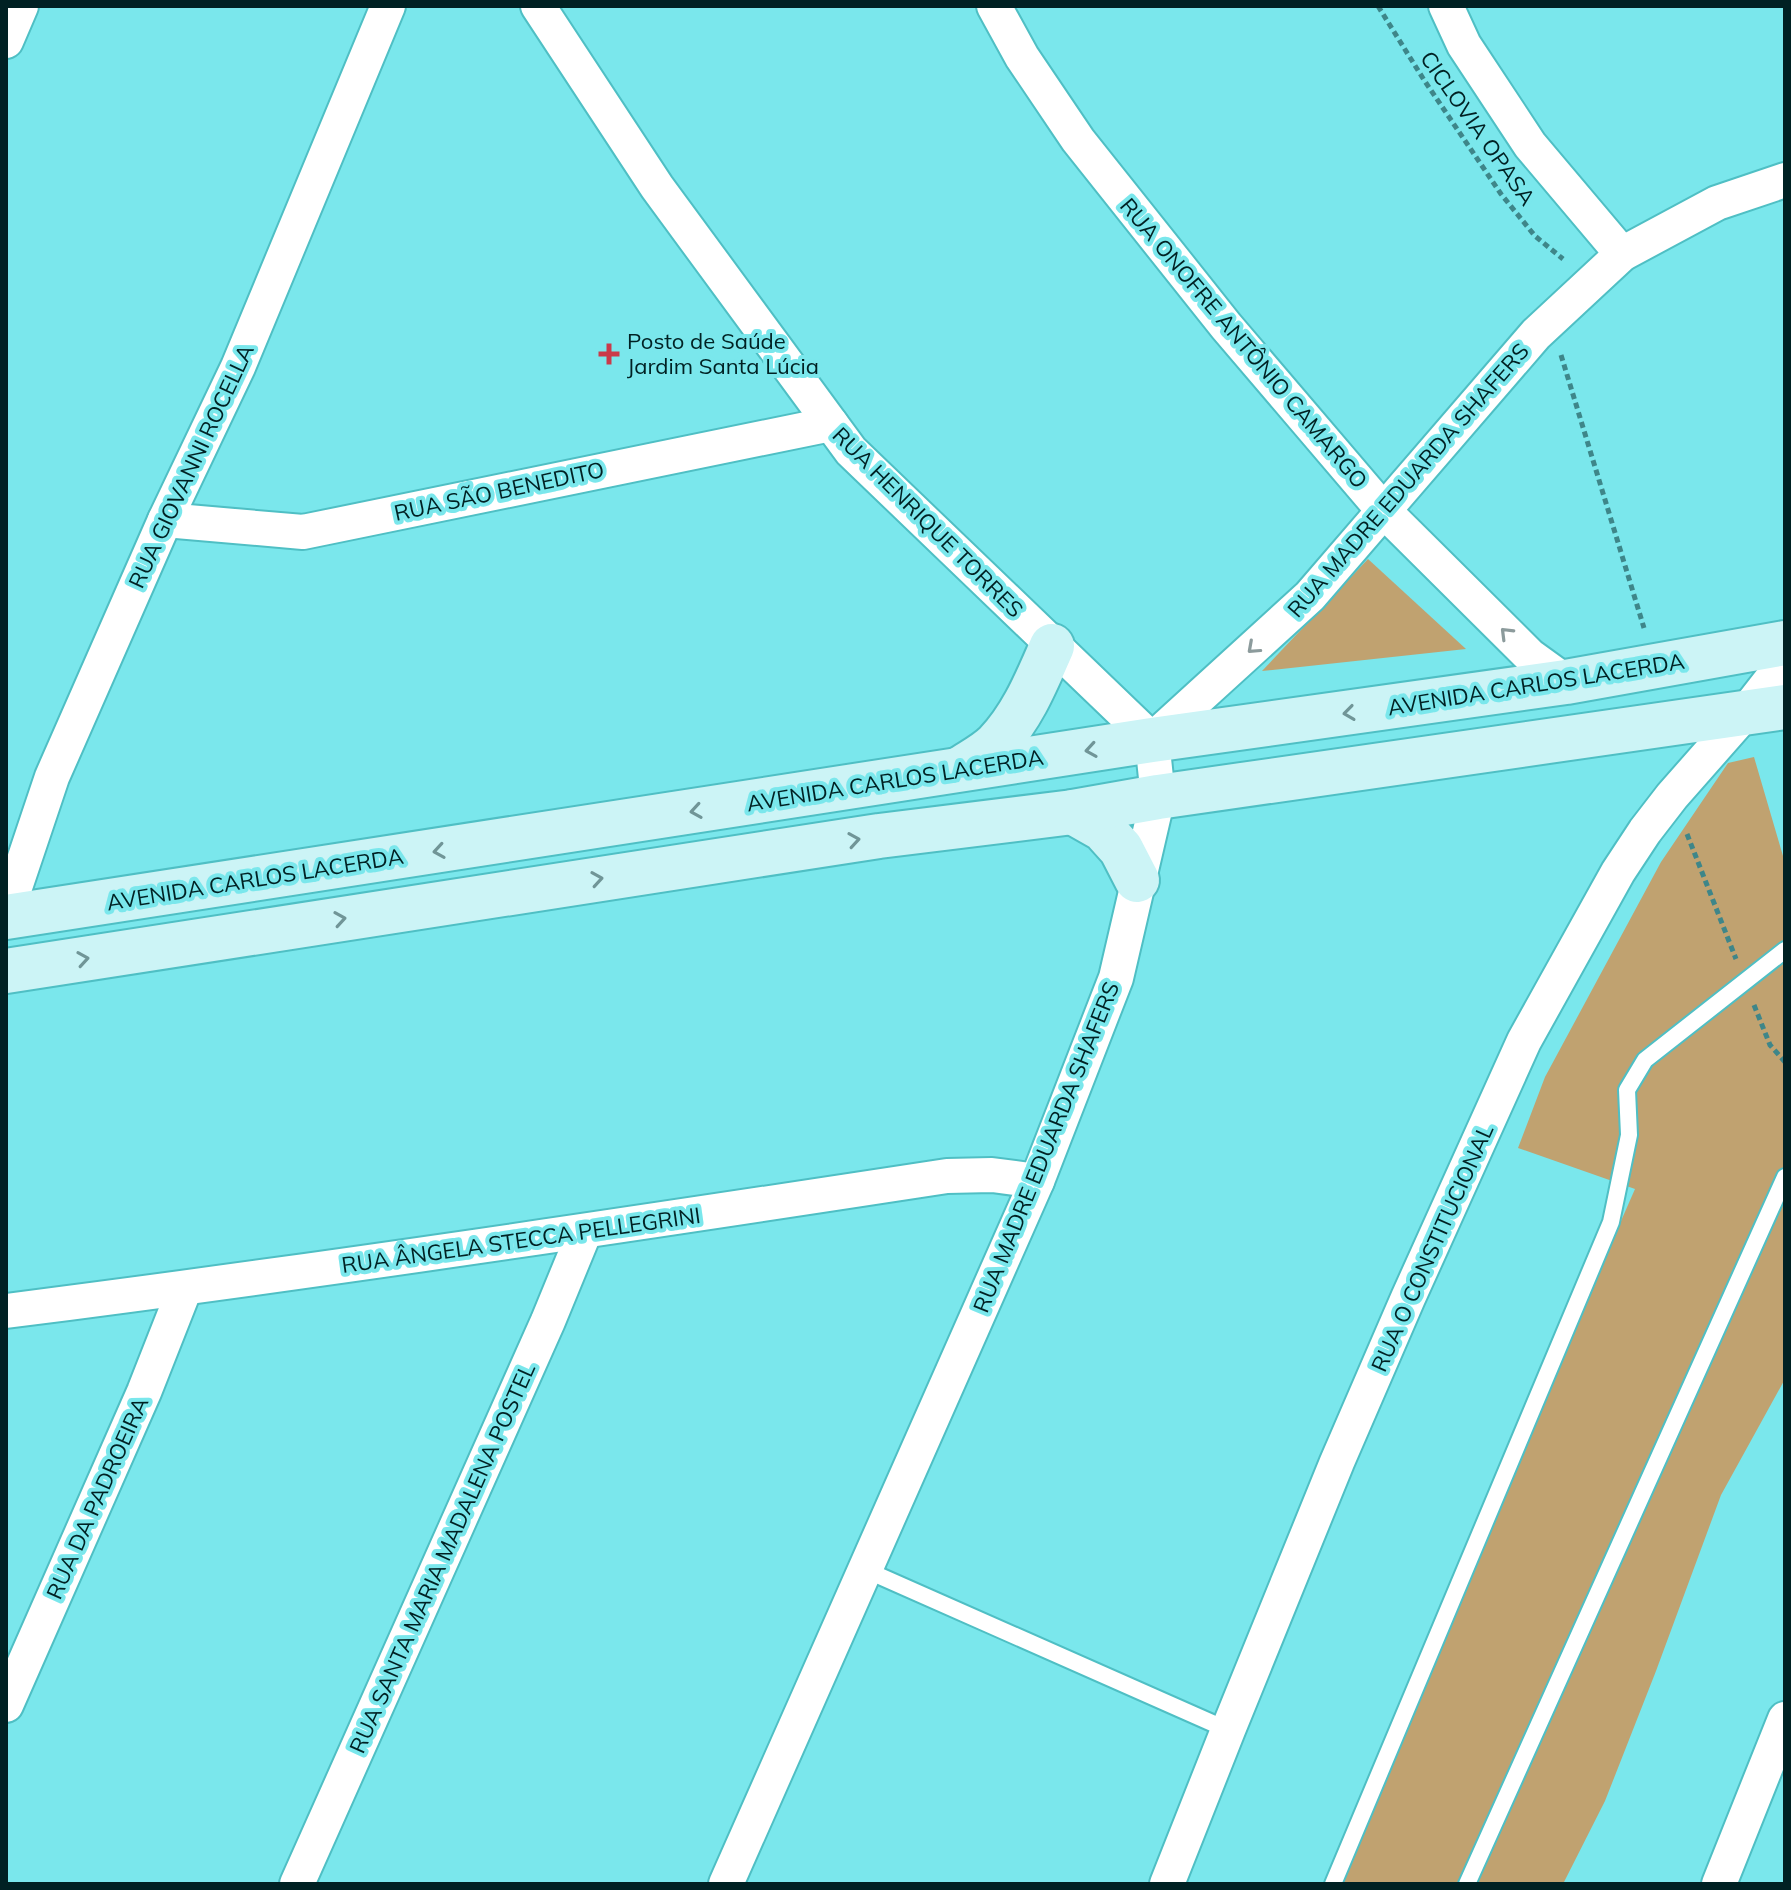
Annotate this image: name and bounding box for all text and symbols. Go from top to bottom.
street label: CICLOVIA OPASA [1414,45,1542,211]
street label: RUA ONOFRE ANTÔNIO CAMARGO [1114,192,1374,494]
place label: Posto de Saúde Jardim Santa Lúcia [627,327,819,380]
street label: RUA MADRE EDUARDA SHAFERS [1281,337,1535,623]
street label: RUA GIOVANNI ROCELLA [122,340,260,592]
marker: Posto de Saúde Jardim Santa Lúcia [598,343,620,365]
street label: RUA HENRIQUE TORRES [827,421,1029,623]
street label: RUA SÃO BENEDITO [391,455,607,527]
one-way arrow [1501,628,1515,642]
one-way arrow [1248,638,1263,652]
street label: AVENIDA CARLOS LACERDA [1386,647,1686,721]
one-way arrow [1342,704,1355,721]
one-way arrow [1084,741,1098,758]
street label: AVENIDA CARLOS LACERDA [745,743,1045,817]
one-way arrow [689,802,703,819]
one-way arrow [847,832,861,849]
one-way arrow [432,841,446,858]
street label: AVENIDA CARLOS LACERDA [105,842,405,916]
one-way arrow [590,872,604,889]
one-way arrow [333,911,347,928]
one-way arrow [76,951,90,968]
street label: RUA MADRE EDUARDA SHAFERS [967,978,1125,1316]
street label: RUA O CONSTITUCIONAL [1365,1120,1499,1376]
street label: RUA ÂNGELA STECCA PELLEGRINI [340,1201,702,1279]
street label: RUA SANTA MARIA MADALENA POSTEL [343,1359,541,1757]
street label: RUA DA PADROEIRA [40,1393,154,1603]

